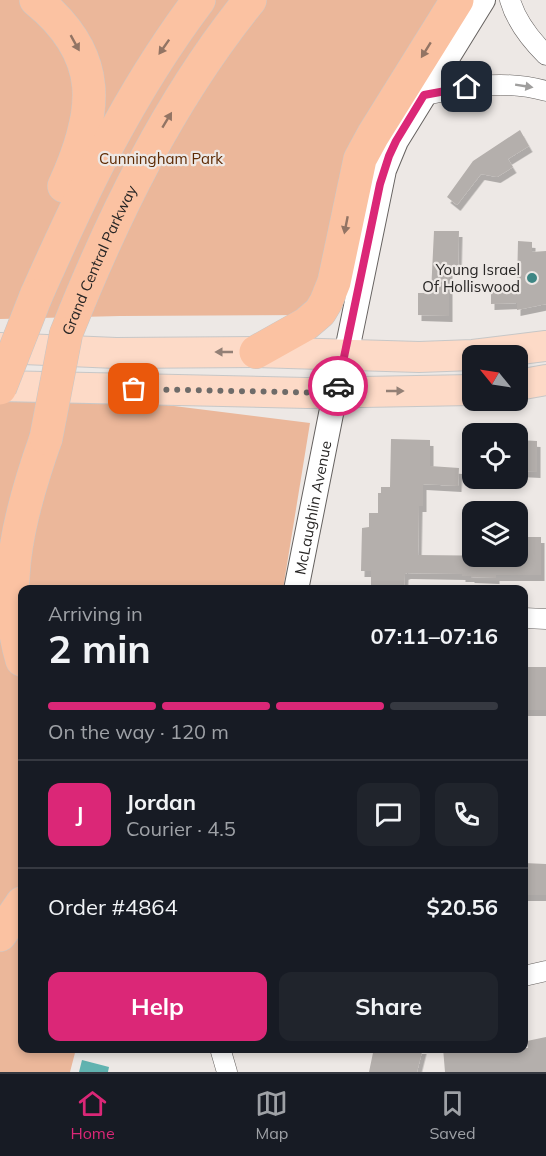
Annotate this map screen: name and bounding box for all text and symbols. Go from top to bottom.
one-way arrow [70,35,80,52]
one-way arrow [158,39,170,55]
one-way arrow [420,41,432,57]
pin [441,61,492,112]
icon: home [450,70,483,103]
one-way arrow [514,82,533,91]
one-way arrow [162,111,172,128]
park label: Cunningham Park [99,149,223,168]
street label: Grand Central Parkway [57,182,140,338]
one-way arrow [341,215,350,234]
place label: Young Israel Of Holliswood [422,260,520,296]
marker: Young Israel Of Holliswood [525,271,539,285]
north arrow [462,345,528,411]
map controls [462,345,528,567]
one-way arrow [215,347,234,357]
courier [308,356,368,416]
pin [108,363,159,414]
icon: car [322,370,355,403]
icon: bag [117,372,150,405]
one-way arrow [385,386,404,396]
button: locate [462,423,528,489]
street label: McLaughlin Avenue [290,439,335,576]
button: layers [462,501,528,567]
text: Arriving in [48,601,143,626]
text: 07:11–07:16 [370,622,498,650]
text: 2 min [48,624,151,673]
text: On the way · 120 m [48,719,229,744]
button: chat [357,783,420,846]
button: phone [435,783,498,846]
text: Jordan [126,788,196,816]
text: J [76,800,83,828]
text: Courier · 4.5 [126,816,236,841]
text: Order #4864 [48,893,178,921]
text: $20.56 [427,893,498,921]
button: Help [48,972,267,1041]
button: Share [279,972,498,1041]
tab: Home [70,1087,115,1143]
tab: Map [255,1087,288,1143]
tab: Saved [429,1087,476,1143]

